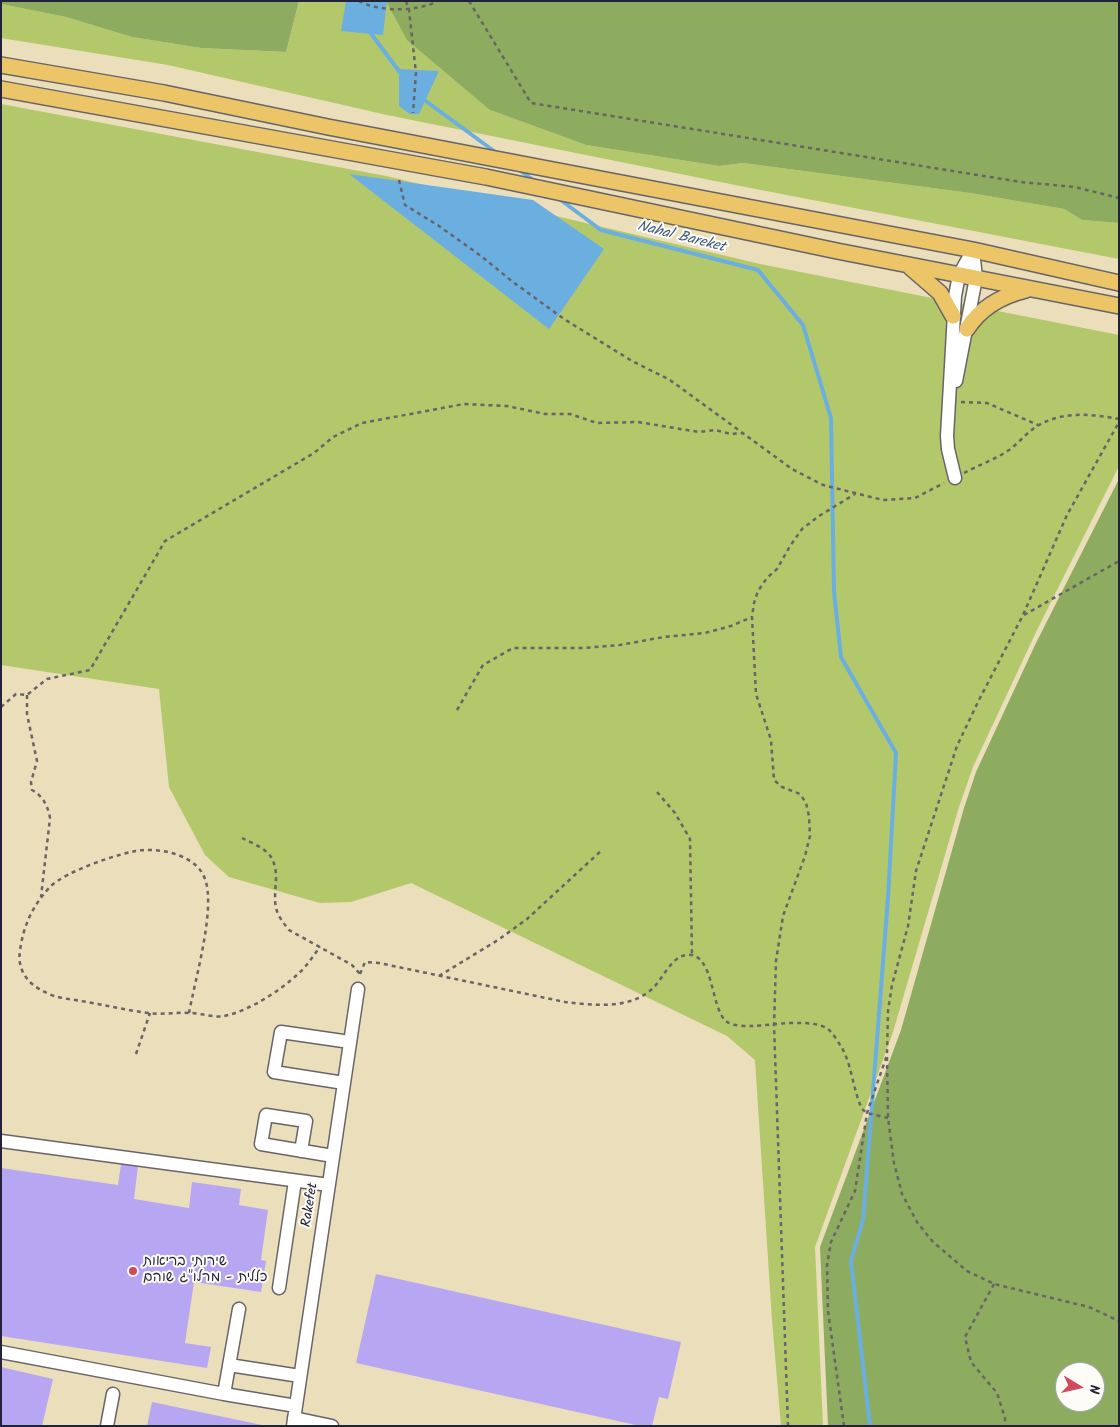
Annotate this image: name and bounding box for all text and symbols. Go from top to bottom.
water label: Nahal Bareket [635,218,727,258]
street label: Rakefet [299,1182,323,1228]
place label: שירותי בריאות כללית - מרלו"ג שוהם [143,1255,267,1288]
marker: שירותי בריאות כללית - מרלו"ג שוהם [127,1265,139,1277]
north arrow [1055,1362,1105,1412]
text: N [1082,1383,1105,1395]

